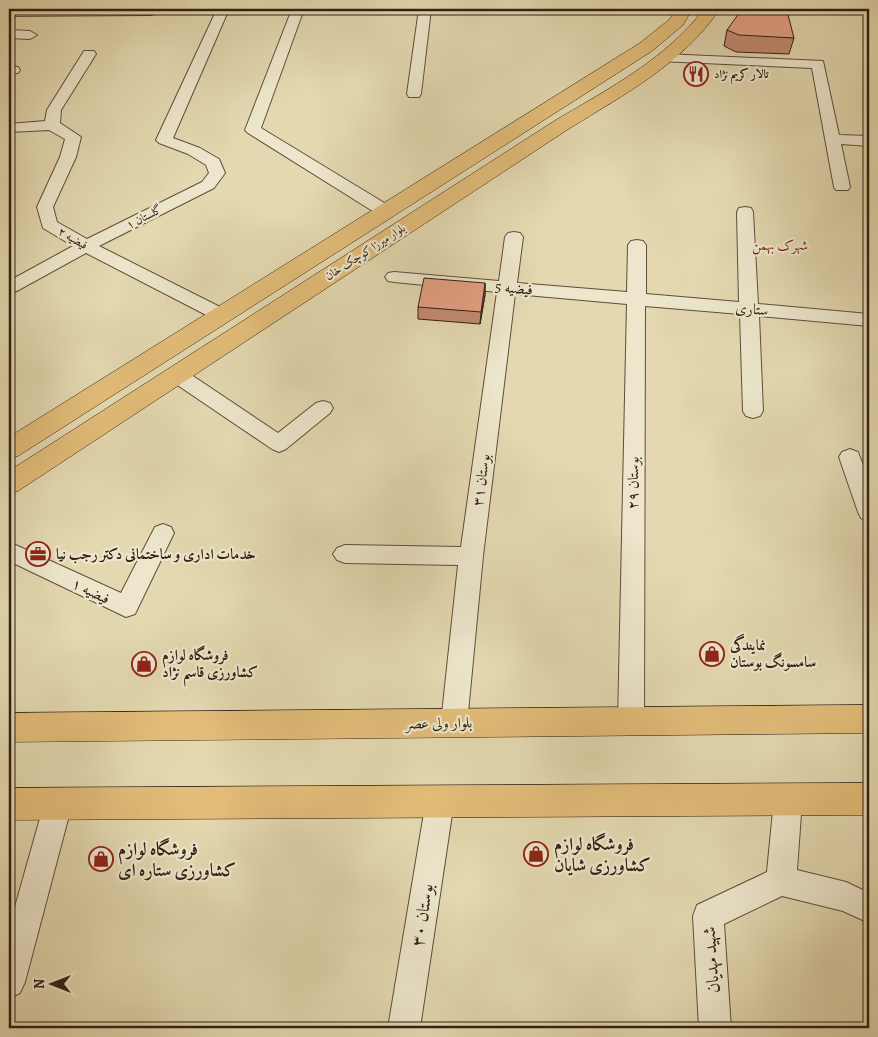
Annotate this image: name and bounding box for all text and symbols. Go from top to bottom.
restaurant icon: تالار کریم نژاد [683,61,709,87]
place label: تالار کریم نژاد [714,66,769,85]
street label: گلستان ۱ [123,201,165,233]
street label: بلوار میرزا کوچک خان [322,220,408,284]
street label: فیضیه ۲ [55,223,91,253]
district label: شهرک بهمن [752,236,808,255]
street label: فیضیه 5 [494,276,534,300]
street label: ستاری [735,298,769,320]
street label: بوستان ۳۱ [467,452,495,508]
street label: بوستان ۲۹ [623,456,643,510]
office icon: خدمات اداری و ساختمانی دکتر رجب نیا [25,541,51,567]
place label: خدمات اداری و ساختمانی دکتر رجب نیا [56,544,256,564]
street label: فیضیه ۱ [69,573,113,609]
place label: نمایندگی سامسونگ بوستان [729,633,816,672]
shop icon: نمایندگی سامسونگ بوستان [699,641,725,667]
place label: فروشگاه لوازم کشاورزی قاسم نژاد [162,645,258,687]
shop icon: فروشگاه لوازم کشاورزی قاسم نژاد [131,651,157,677]
street label: بلوار ولی عصر [404,712,473,734]
place label: فروشگاه لوازم کشاورزی شایان [554,832,651,877]
place label: فروشگاه لوازم کشاورزی ستاره ای [118,837,236,882]
shop icon: فروشگاه لوازم کشاورزی شایان [523,841,549,867]
shop icon: فروشگاه لوازم کشاورزی ستاره ای [88,846,114,872]
street label: بوستان ۳۰ [405,882,439,948]
street label: شهید مهدیان [697,926,725,994]
north arrow [28,960,78,1010]
text: N [30,979,49,989]

